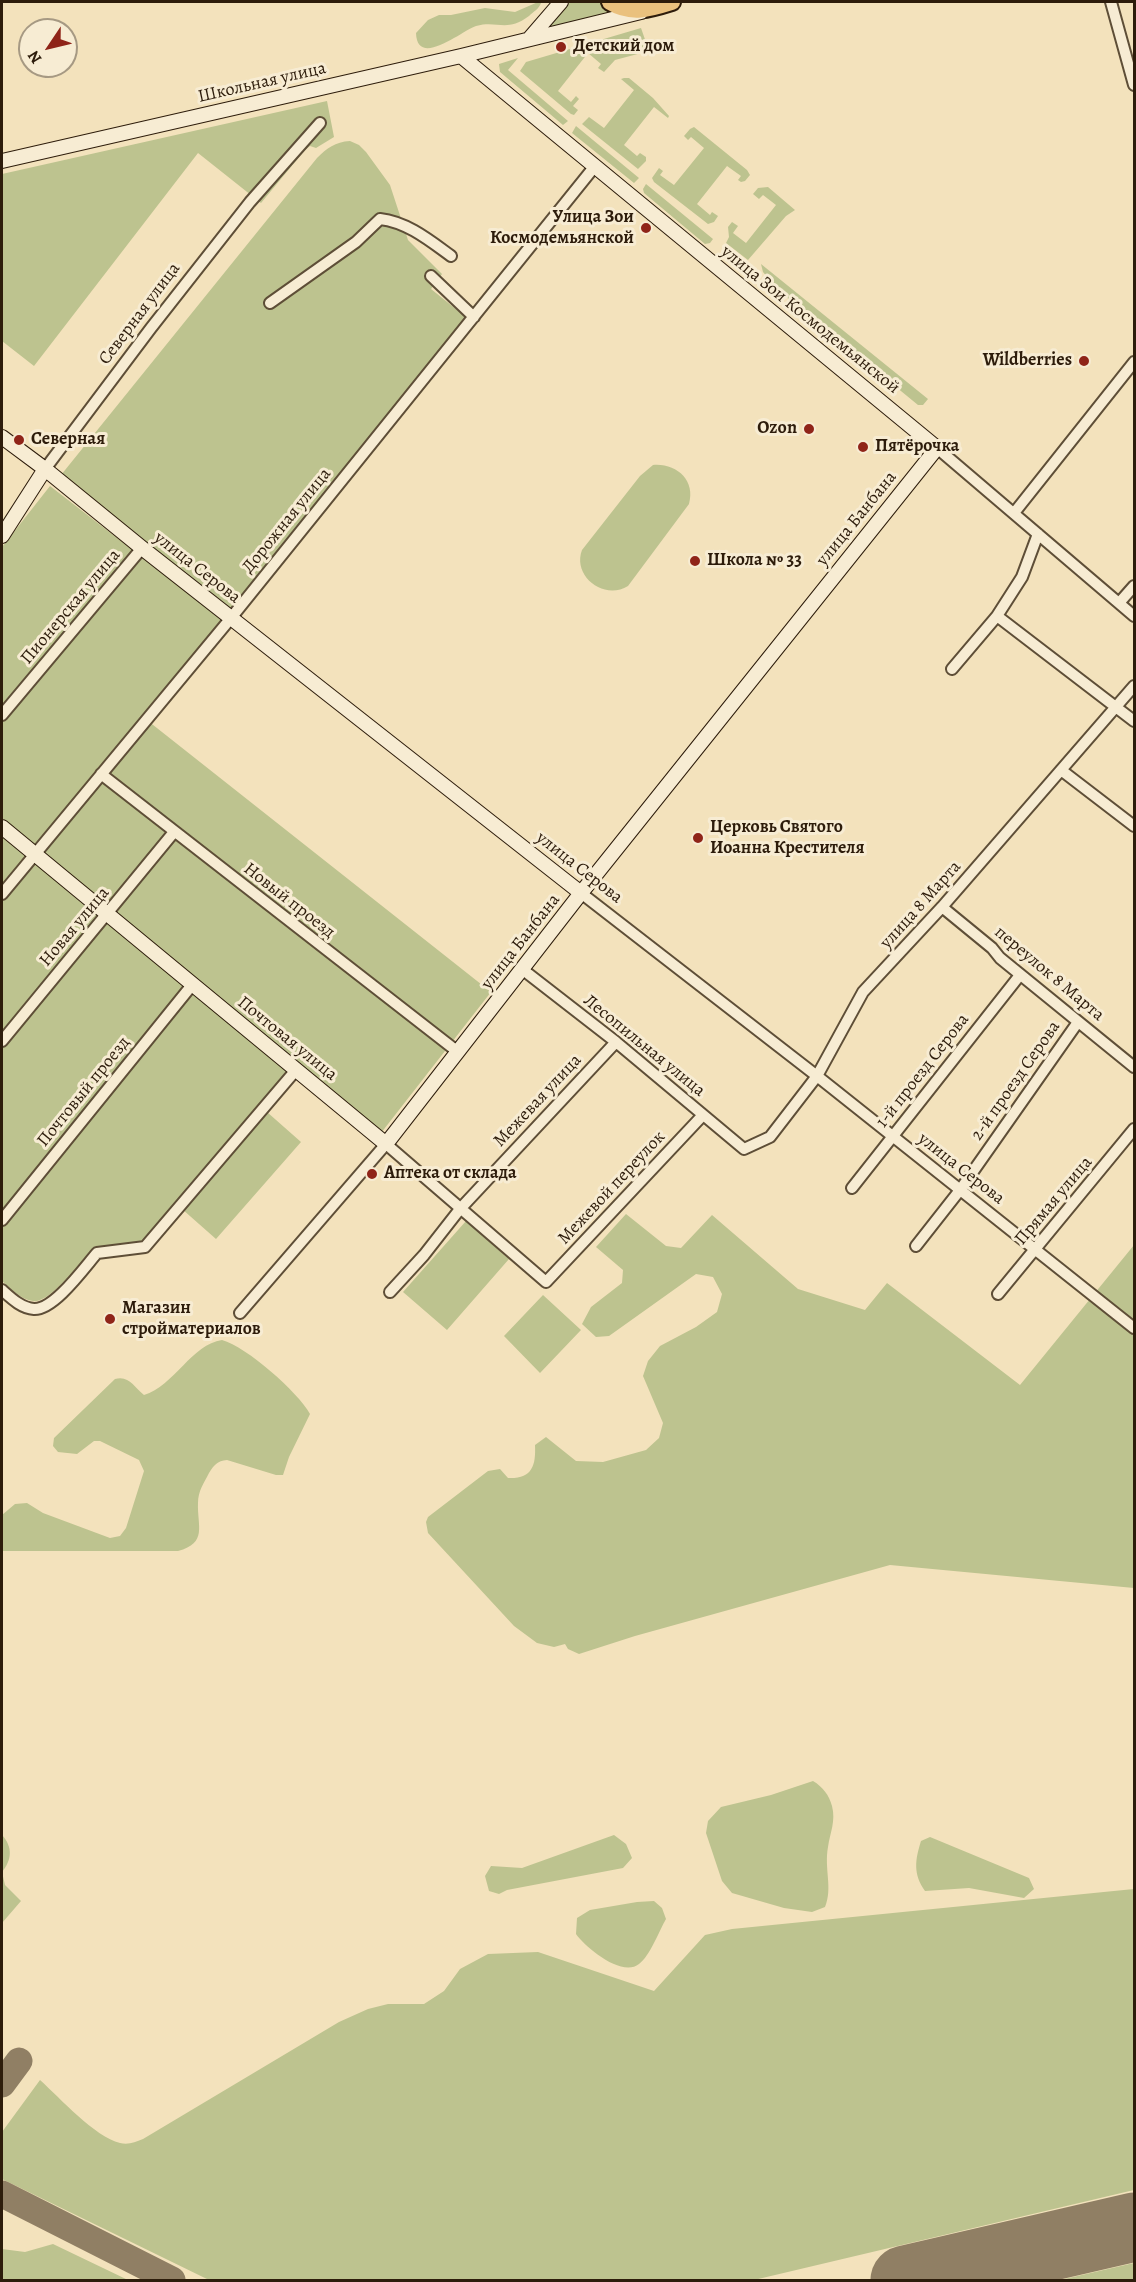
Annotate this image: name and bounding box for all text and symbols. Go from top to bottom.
north arrow [18,18,78,78]
place label: Детский дом [573,36,674,58]
marker: Детский дом [554,40,568,54]
text: N [23,46,47,68]
street label: Школьная улица [196,58,328,108]
place label: Улица Зои Космодемьянской [490,207,634,250]
marker: Улица Зои Космодемьянской [639,221,653,235]
street label: улица Зои Космодемьянской [716,241,904,399]
street label: Северная улица [95,259,185,369]
place label: Wildberries [983,350,1072,372]
marker: Wildberries [1077,354,1091,368]
place label: Ozon [757,418,797,440]
marker: Ozon [802,422,816,436]
place label: Северная [31,429,105,451]
marker: Северная [12,433,26,447]
place label: Пятёрочка [875,436,959,458]
marker: Пятёрочка [856,440,870,454]
street label: Дорожная улица [238,464,336,578]
street label: улица Банбана [812,467,902,571]
street label: улица Серова [149,527,245,609]
street label: Пионерская улица [17,545,125,669]
place label: Школа № 33 [707,550,802,572]
marker: Школа № 33 [688,554,702,568]
place label: Церковь Святого Иоанна Крестителя [710,817,865,860]
street label: улица Серова [531,827,627,909]
marker: Церковь Святого Иоанна Крестителя [691,831,705,845]
street label: улица 8 Марта [876,857,966,953]
street label: Новый проезд [239,858,339,944]
street label: Новая улица [35,883,115,971]
street label: улица Банбана [477,890,565,994]
street label: переулок 8 Марта [990,922,1108,1026]
street label: Лесопильная улица [579,990,709,1102]
street label: Почтовая улица [233,992,341,1086]
street label: 1-й проезд Серова [872,1010,974,1132]
street label: 2-й проезд Серова [967,1017,1065,1145]
street label: Почтовый проезд [33,1033,135,1151]
street label: Межевая улица [489,1050,587,1152]
street label: Межевой переулок [554,1127,670,1249]
street label: улица Серова [913,1128,1009,1210]
street label: Прямая улица [1011,1152,1097,1250]
place label: Аптека от склада [384,1163,517,1185]
marker: Аптека от склада [365,1167,379,1181]
place label: Магазин стройматериалов [122,1298,261,1340]
marker: Магазин стройматериалов [103,1312,117,1326]

